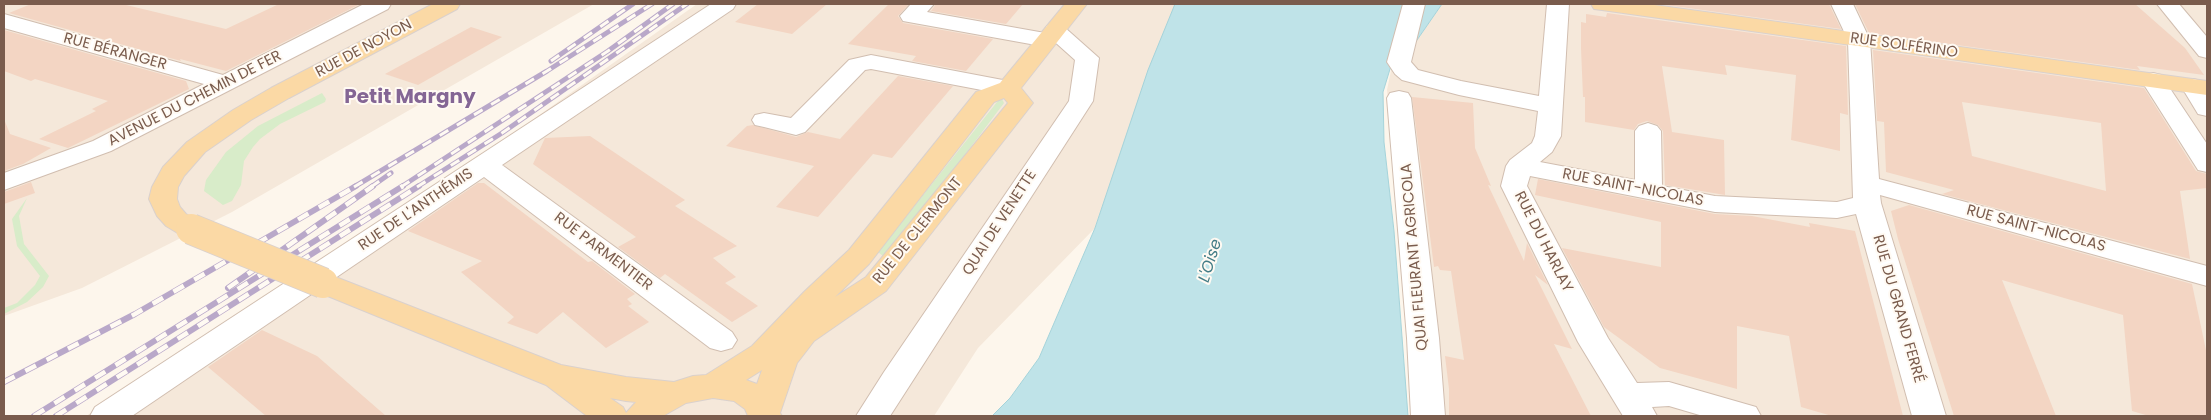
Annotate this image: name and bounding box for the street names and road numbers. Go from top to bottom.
street label: RUE DE NOYON [313,16,415,82]
street label: RUE BÉRANGER [61,30,169,74]
street label: RUE SOLFÉRINO [1849,30,1959,62]
street label: AVENUE DU CHEMIN DE FER [105,47,285,151]
street label: QUAI FLEURANT AGRICOLA [1398,163,1432,351]
street label: RUE DE L'ANTHÉMIS [355,165,477,255]
street label: RUE SAINT-NICOLAS [1561,165,1705,211]
street label: QUAI DE VENETTE [959,167,1041,279]
street label: RUE DE CLERMONT [870,174,966,288]
street label: RUE DU HARLAY [1510,189,1576,295]
street label: RUE SAINT-NICOLAS [1964,202,2108,256]
street label: RUE PARMENTIER [550,209,656,295]
street label: RUE DU GRAND FERRÉ [1868,233,1928,385]

